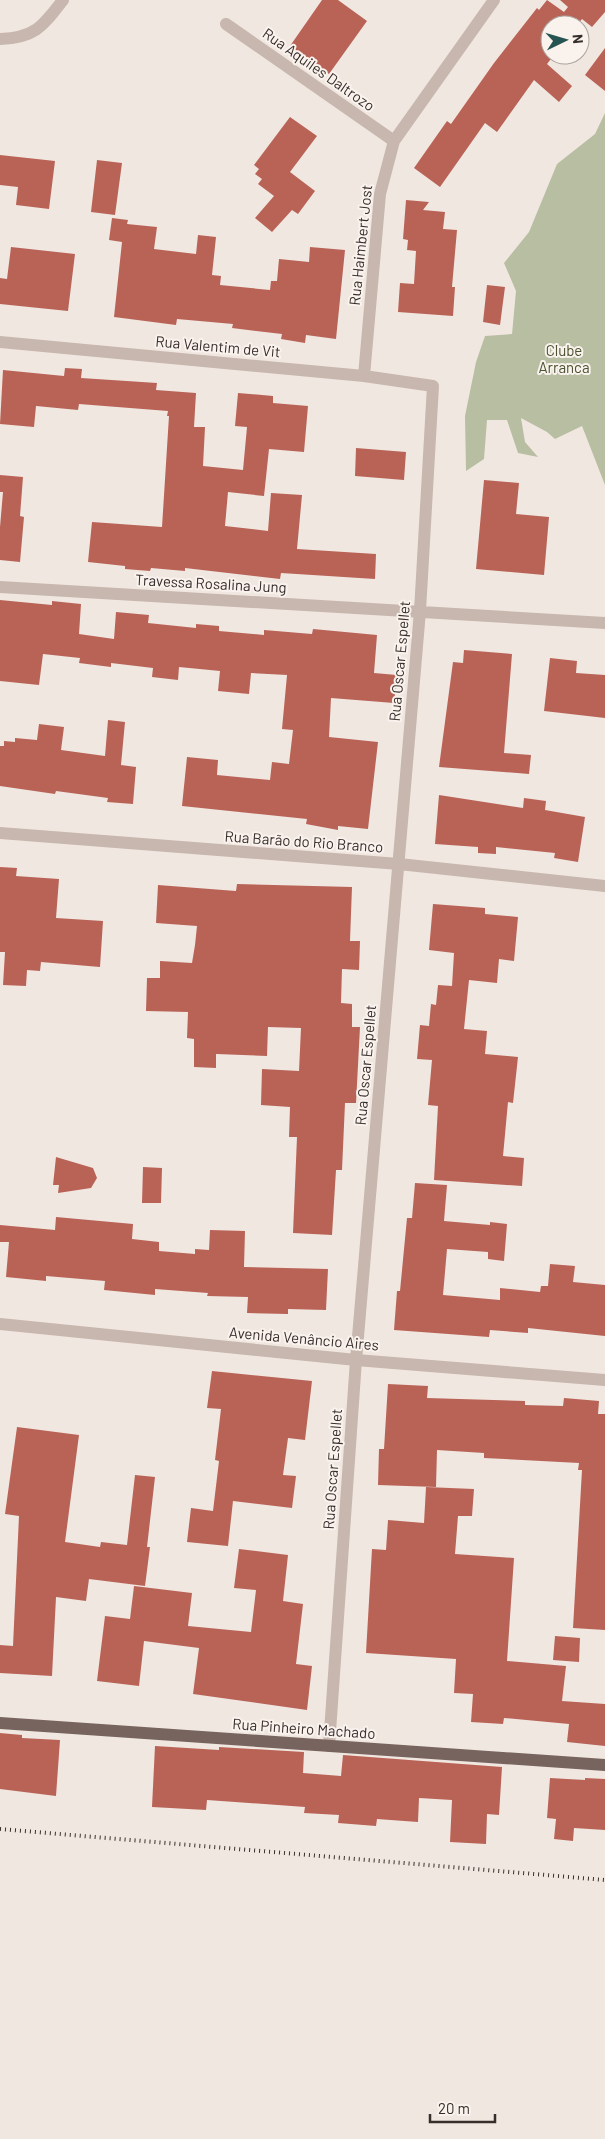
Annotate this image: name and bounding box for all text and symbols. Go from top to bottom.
north arrow [540,15,590,65]
street label: Rua Aquiles Daltrozo [260,24,378,114]
text: N [570,33,587,44]
street label: Rua Haimbert Jost [345,184,375,306]
street label: Rua Valentim de Vit [155,332,281,360]
park label: Clube Arranca [538,341,590,376]
street label: Travessa Rosalina Jung [135,570,287,596]
street label: Rua Oscar Espellet [385,600,413,722]
street label: Rua Barão do Rio Branco [224,826,384,856]
street label: Rua Oscar Espellet [351,1004,379,1126]
street label: Avenida Venâncio Aires [228,1322,380,1354]
street label: Rua Oscar Espellet [319,1408,345,1530]
street label: Rua Pinheiro Machado [232,1714,376,1742]
scale bar [430,2092,495,2124]
text: 20 m [438,2099,470,2117]

